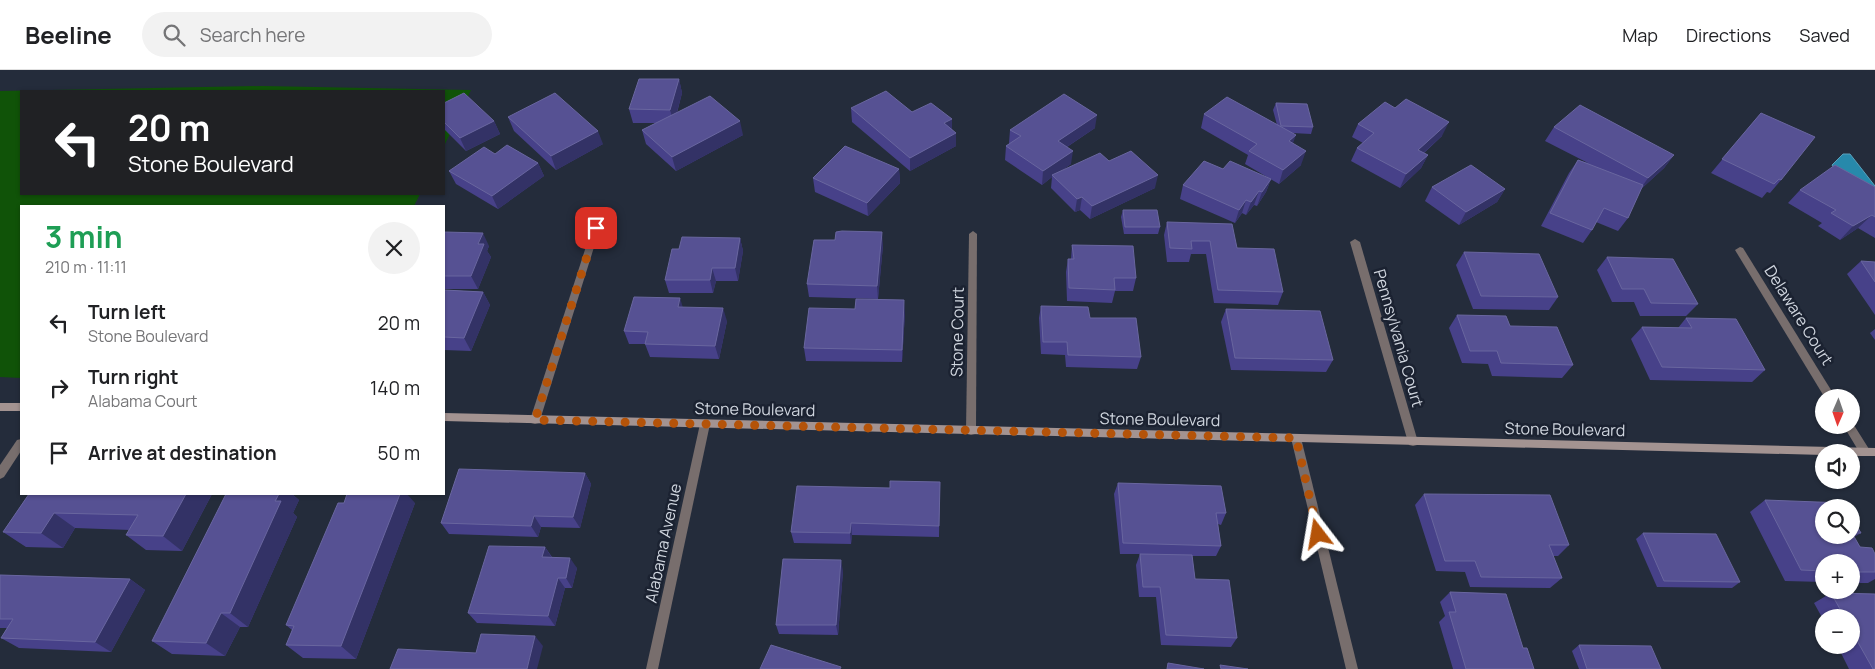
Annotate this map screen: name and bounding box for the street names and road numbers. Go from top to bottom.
street label: Delaware Court [1760,261,1838,369]
street label: Pennsylvania Court [1369,267,1429,409]
street label: Stone Court [945,287,969,377]
street label: Stone Boulevard [695,397,815,421]
street label: Stone Boulevard [1100,407,1220,431]
street label: Stone Boulevard [1505,417,1625,441]
street label: Alabama Avenue [640,481,686,605]

